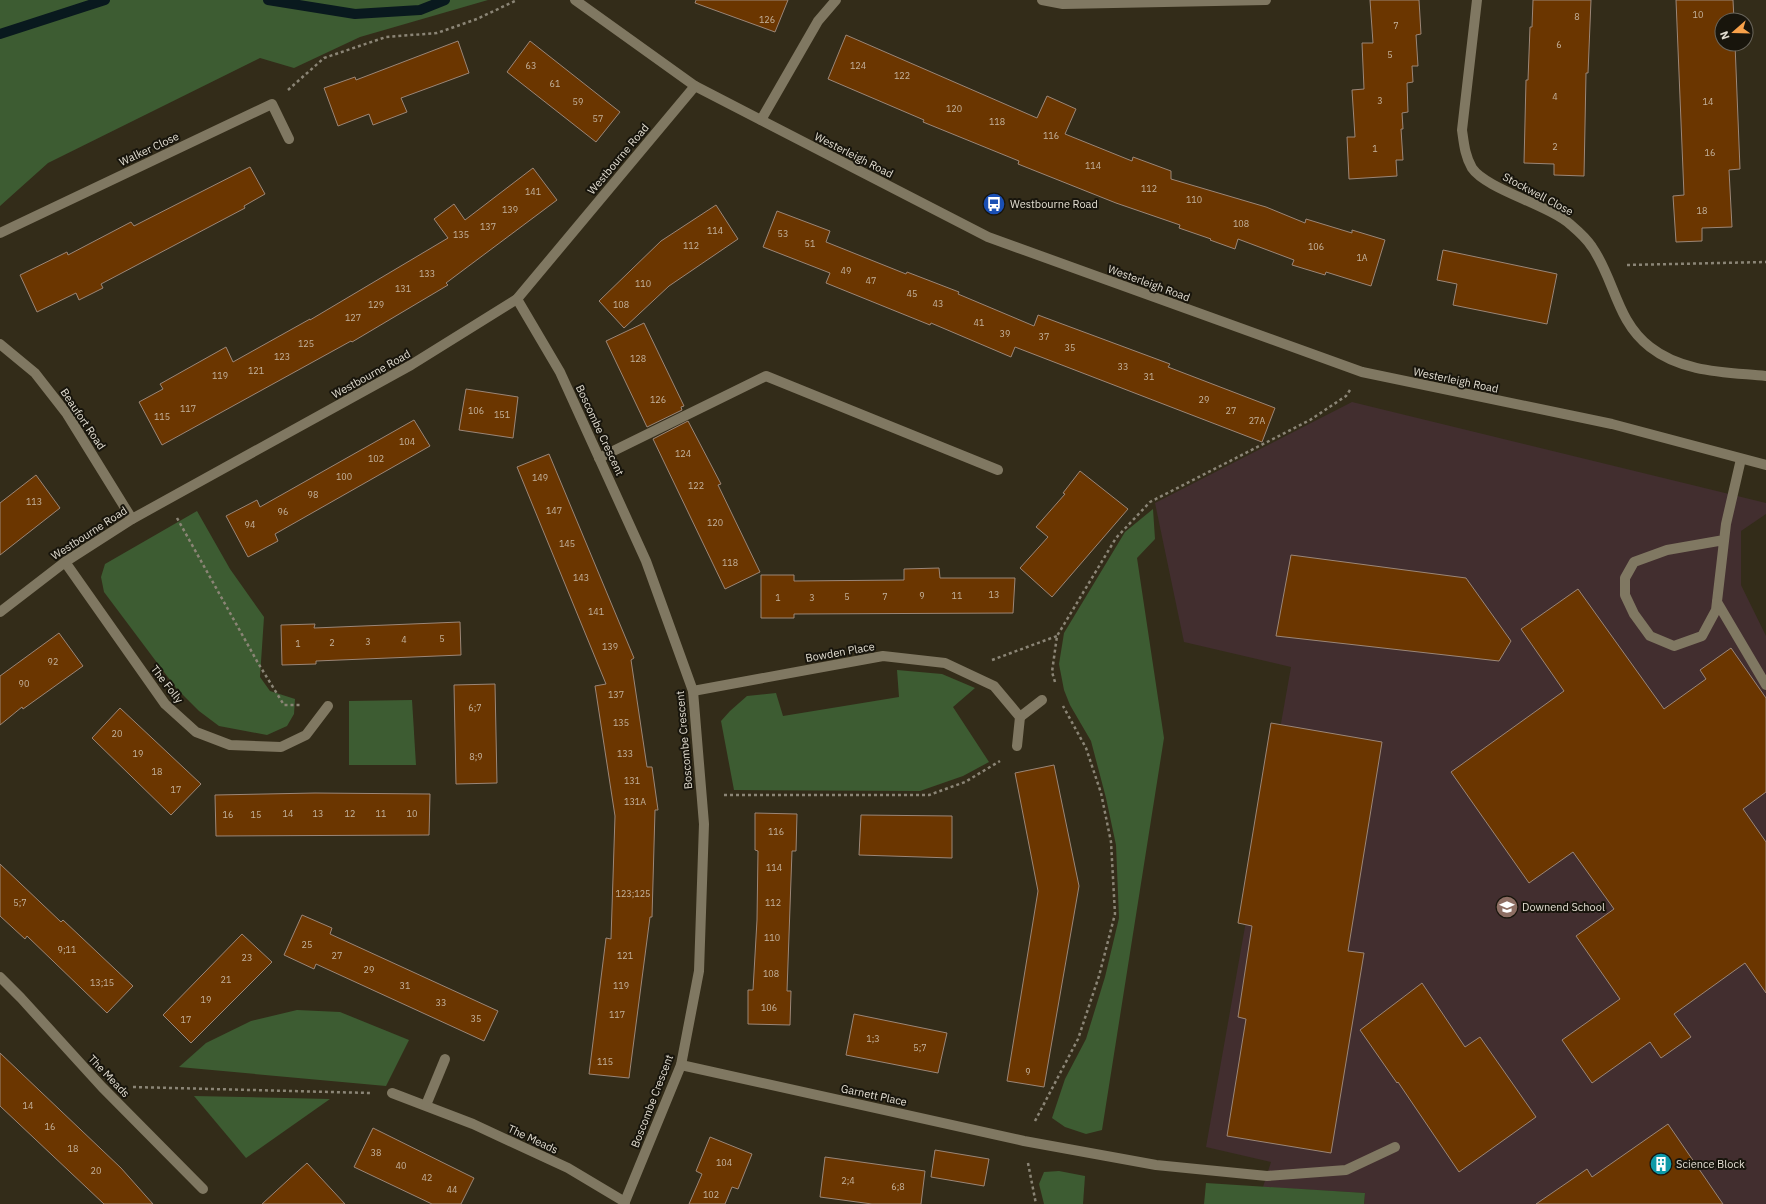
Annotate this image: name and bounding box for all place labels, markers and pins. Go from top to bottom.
bus stop icon: Westbourne Road [981,191,1007,217]
place label: Westbourne Road [1010,197,1098,211]
school or university icon: Downend School [1494,894,1520,920]
place label: Downend School [1522,900,1605,914]
building icon: Science Block [1648,1151,1674,1177]
place label: Science Block [1676,1157,1745,1171]

